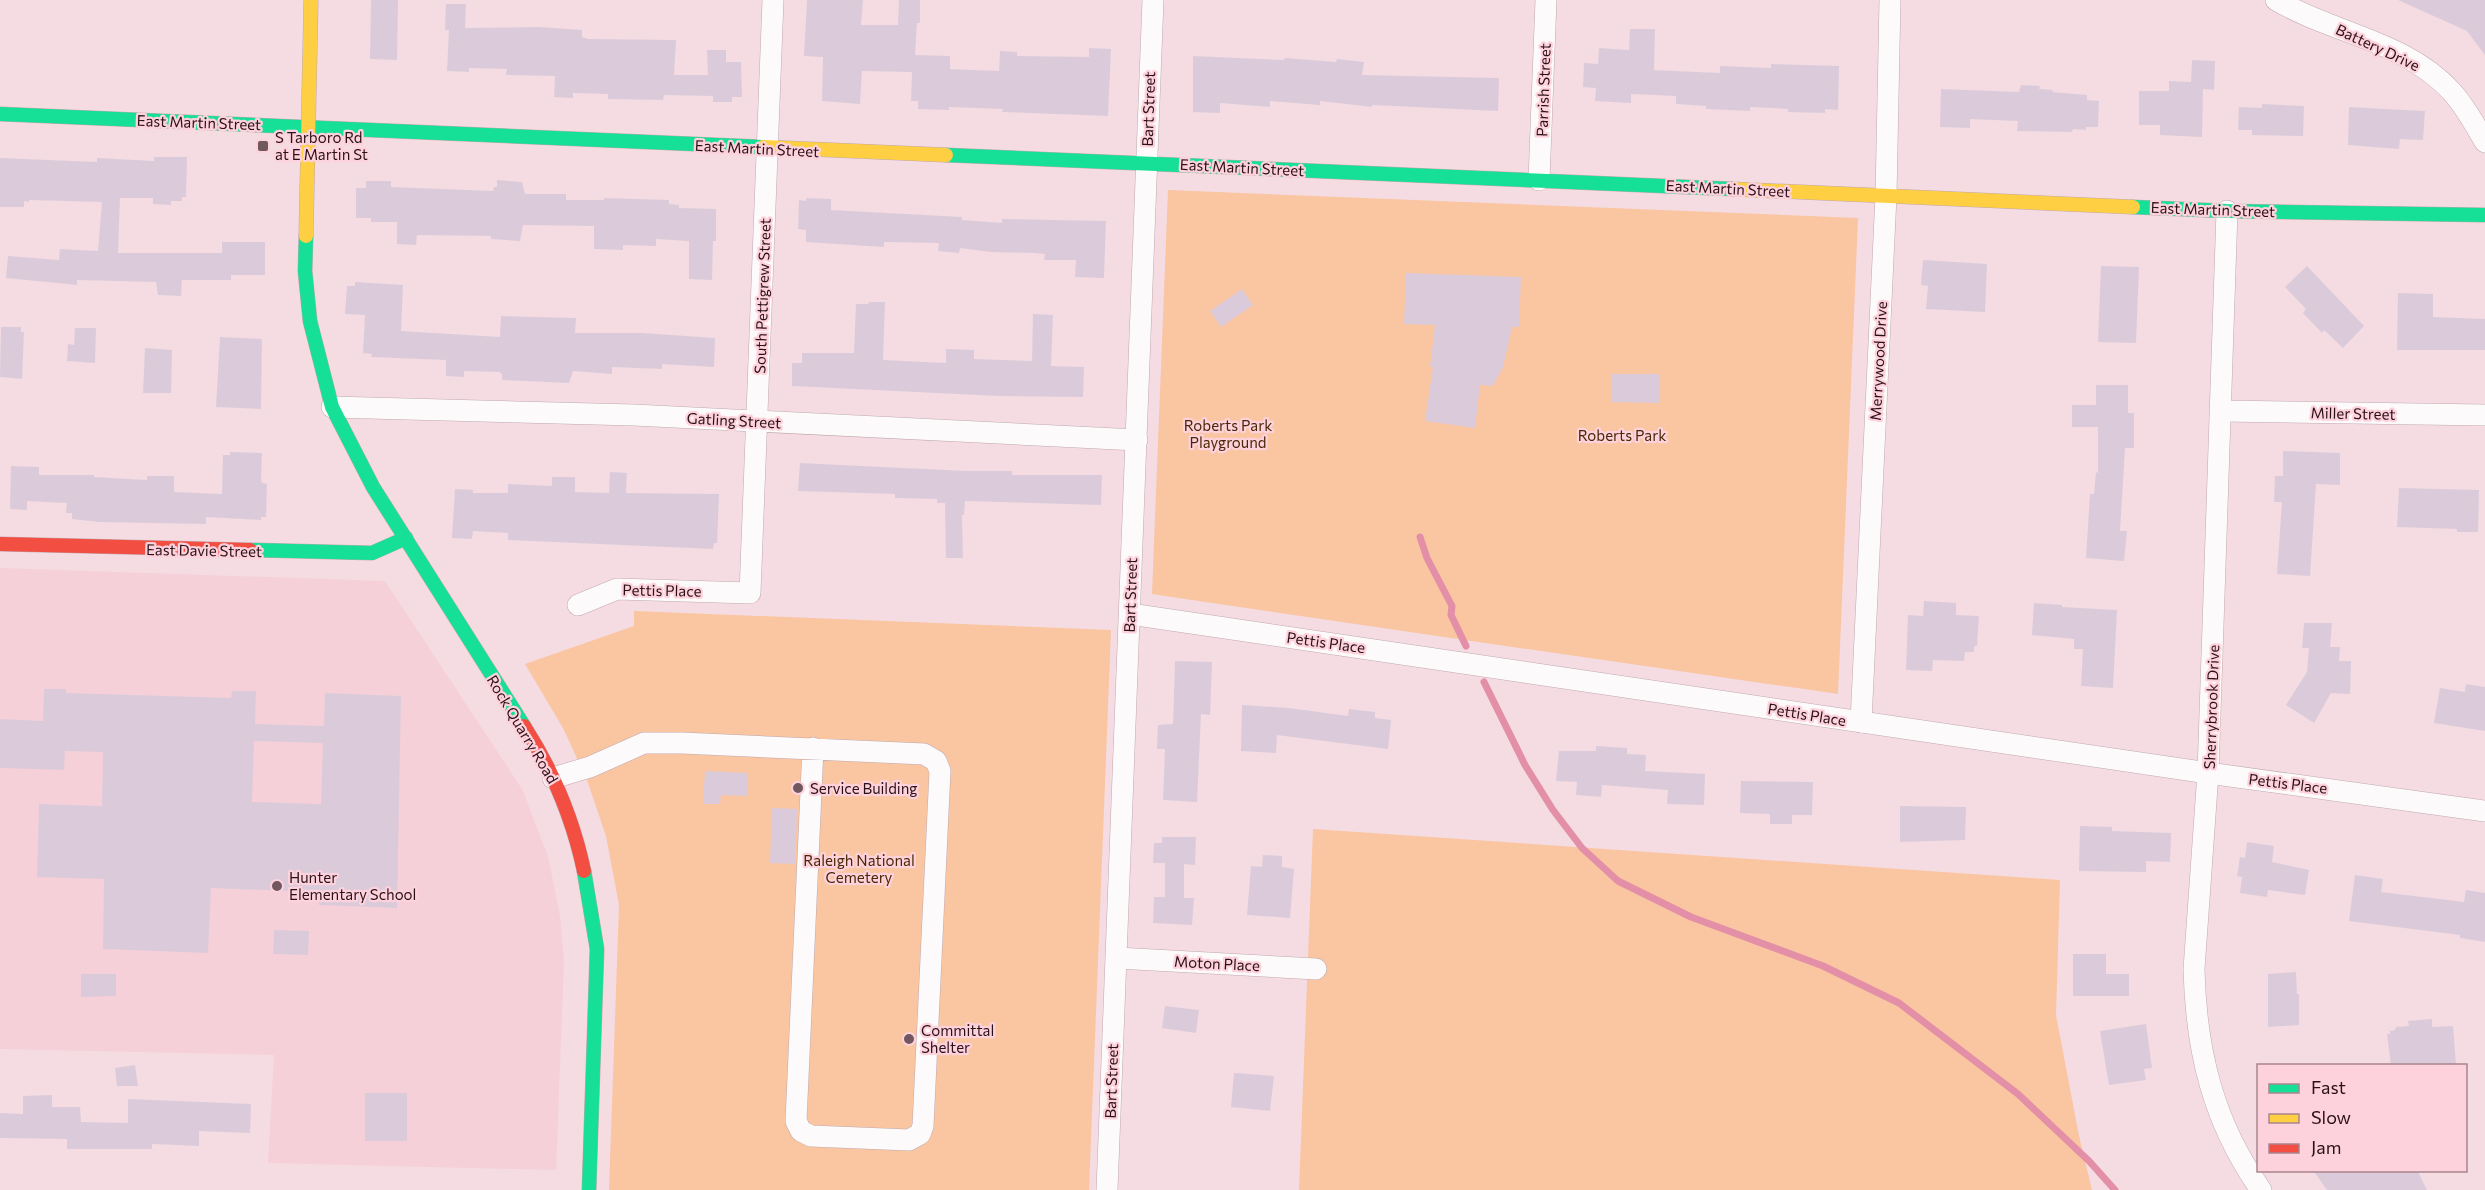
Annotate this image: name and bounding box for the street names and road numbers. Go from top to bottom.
street label: Battery Drive [2333,20,2423,74]
street label: Parrish Street [1532,43,1554,137]
street label: Bart Street [1138,71,1158,147]
street label: East Martin Street [136,111,262,133]
street label: East Martin Street [694,136,820,160]
street label: East Martin Street [1179,155,1305,179]
street label: East Martin Street [1665,176,1791,200]
street label: East Martin Street [2150,198,2276,220]
street label: South Pettigrew Street [750,218,774,374]
street label: Merrywood Drive [1866,301,1890,421]
street label: Miller Street [2310,403,2396,423]
street label: Gatling Street [686,409,782,431]
street label: East Davie Street [146,540,262,560]
street label: Bart Street [1120,557,1140,633]
street label: Pettis Place [622,580,702,600]
street label: Pettis Place [1286,628,1367,656]
street label: Sherrybrook Drive [2200,644,2222,770]
street label: Rock Quarry Road [484,672,562,786]
street label: Pettis Place [1766,699,1848,729]
street label: Pettis Place [2248,769,2328,797]
street label: Moton Place [1174,952,1261,974]
street label: Bart Street [1101,1043,1121,1119]

